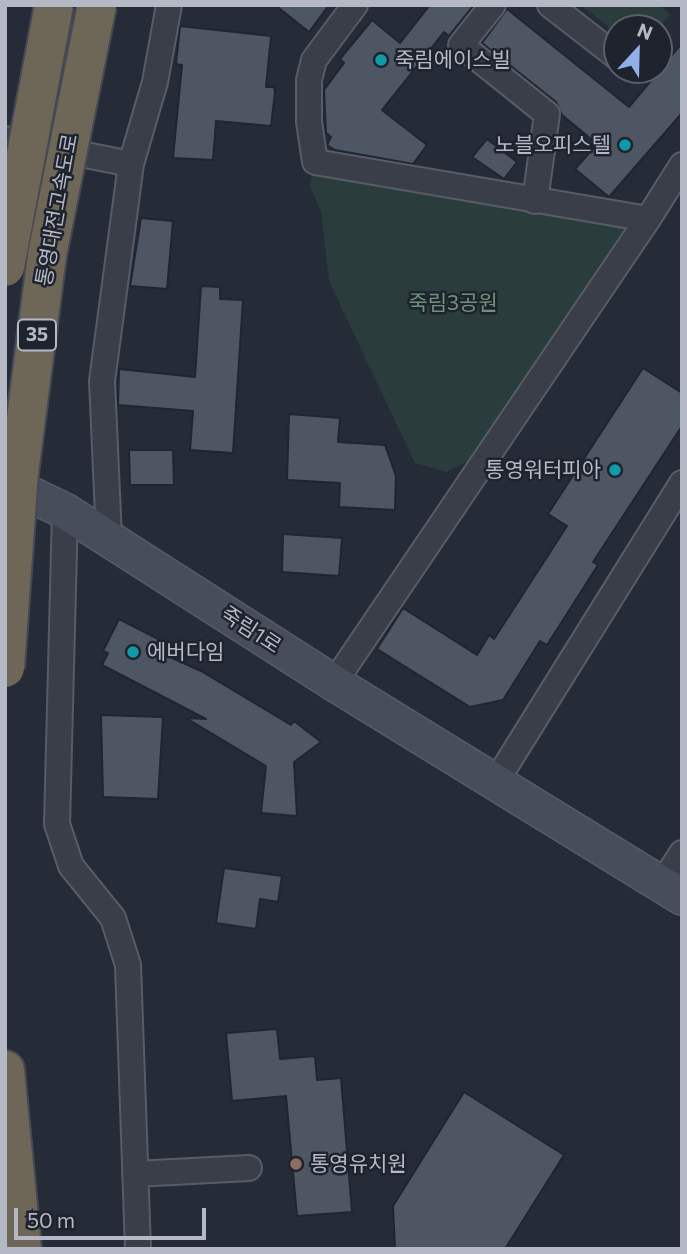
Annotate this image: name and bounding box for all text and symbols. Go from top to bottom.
north arrow [603,14,673,84]
text: N [634,18,656,44]
place label: 죽림에이스빌 [395,47,511,73]
marker: 죽림에이스빌 [373,52,389,68]
street label: 통영대전고속도로 [31,132,83,288]
place label: 노블오피스텔 [495,132,611,158]
marker: 노블오피스텔 [617,137,633,153]
park label: 죽림3공원 [408,290,498,316]
road number: 35 [18,320,56,350]
place label: 통영워터피아 [485,457,601,483]
marker: 통영워터피아 [607,462,623,478]
street label: 죽림1로 [216,601,286,659]
place label: 에버다임 [147,639,224,665]
marker: 에버다임 [125,644,141,660]
place label: 통영유치원 [310,1151,407,1177]
marker: 통영유치원 [288,1156,304,1172]
scale bar [18,1194,210,1238]
text: 50 m [27,1207,75,1232]

